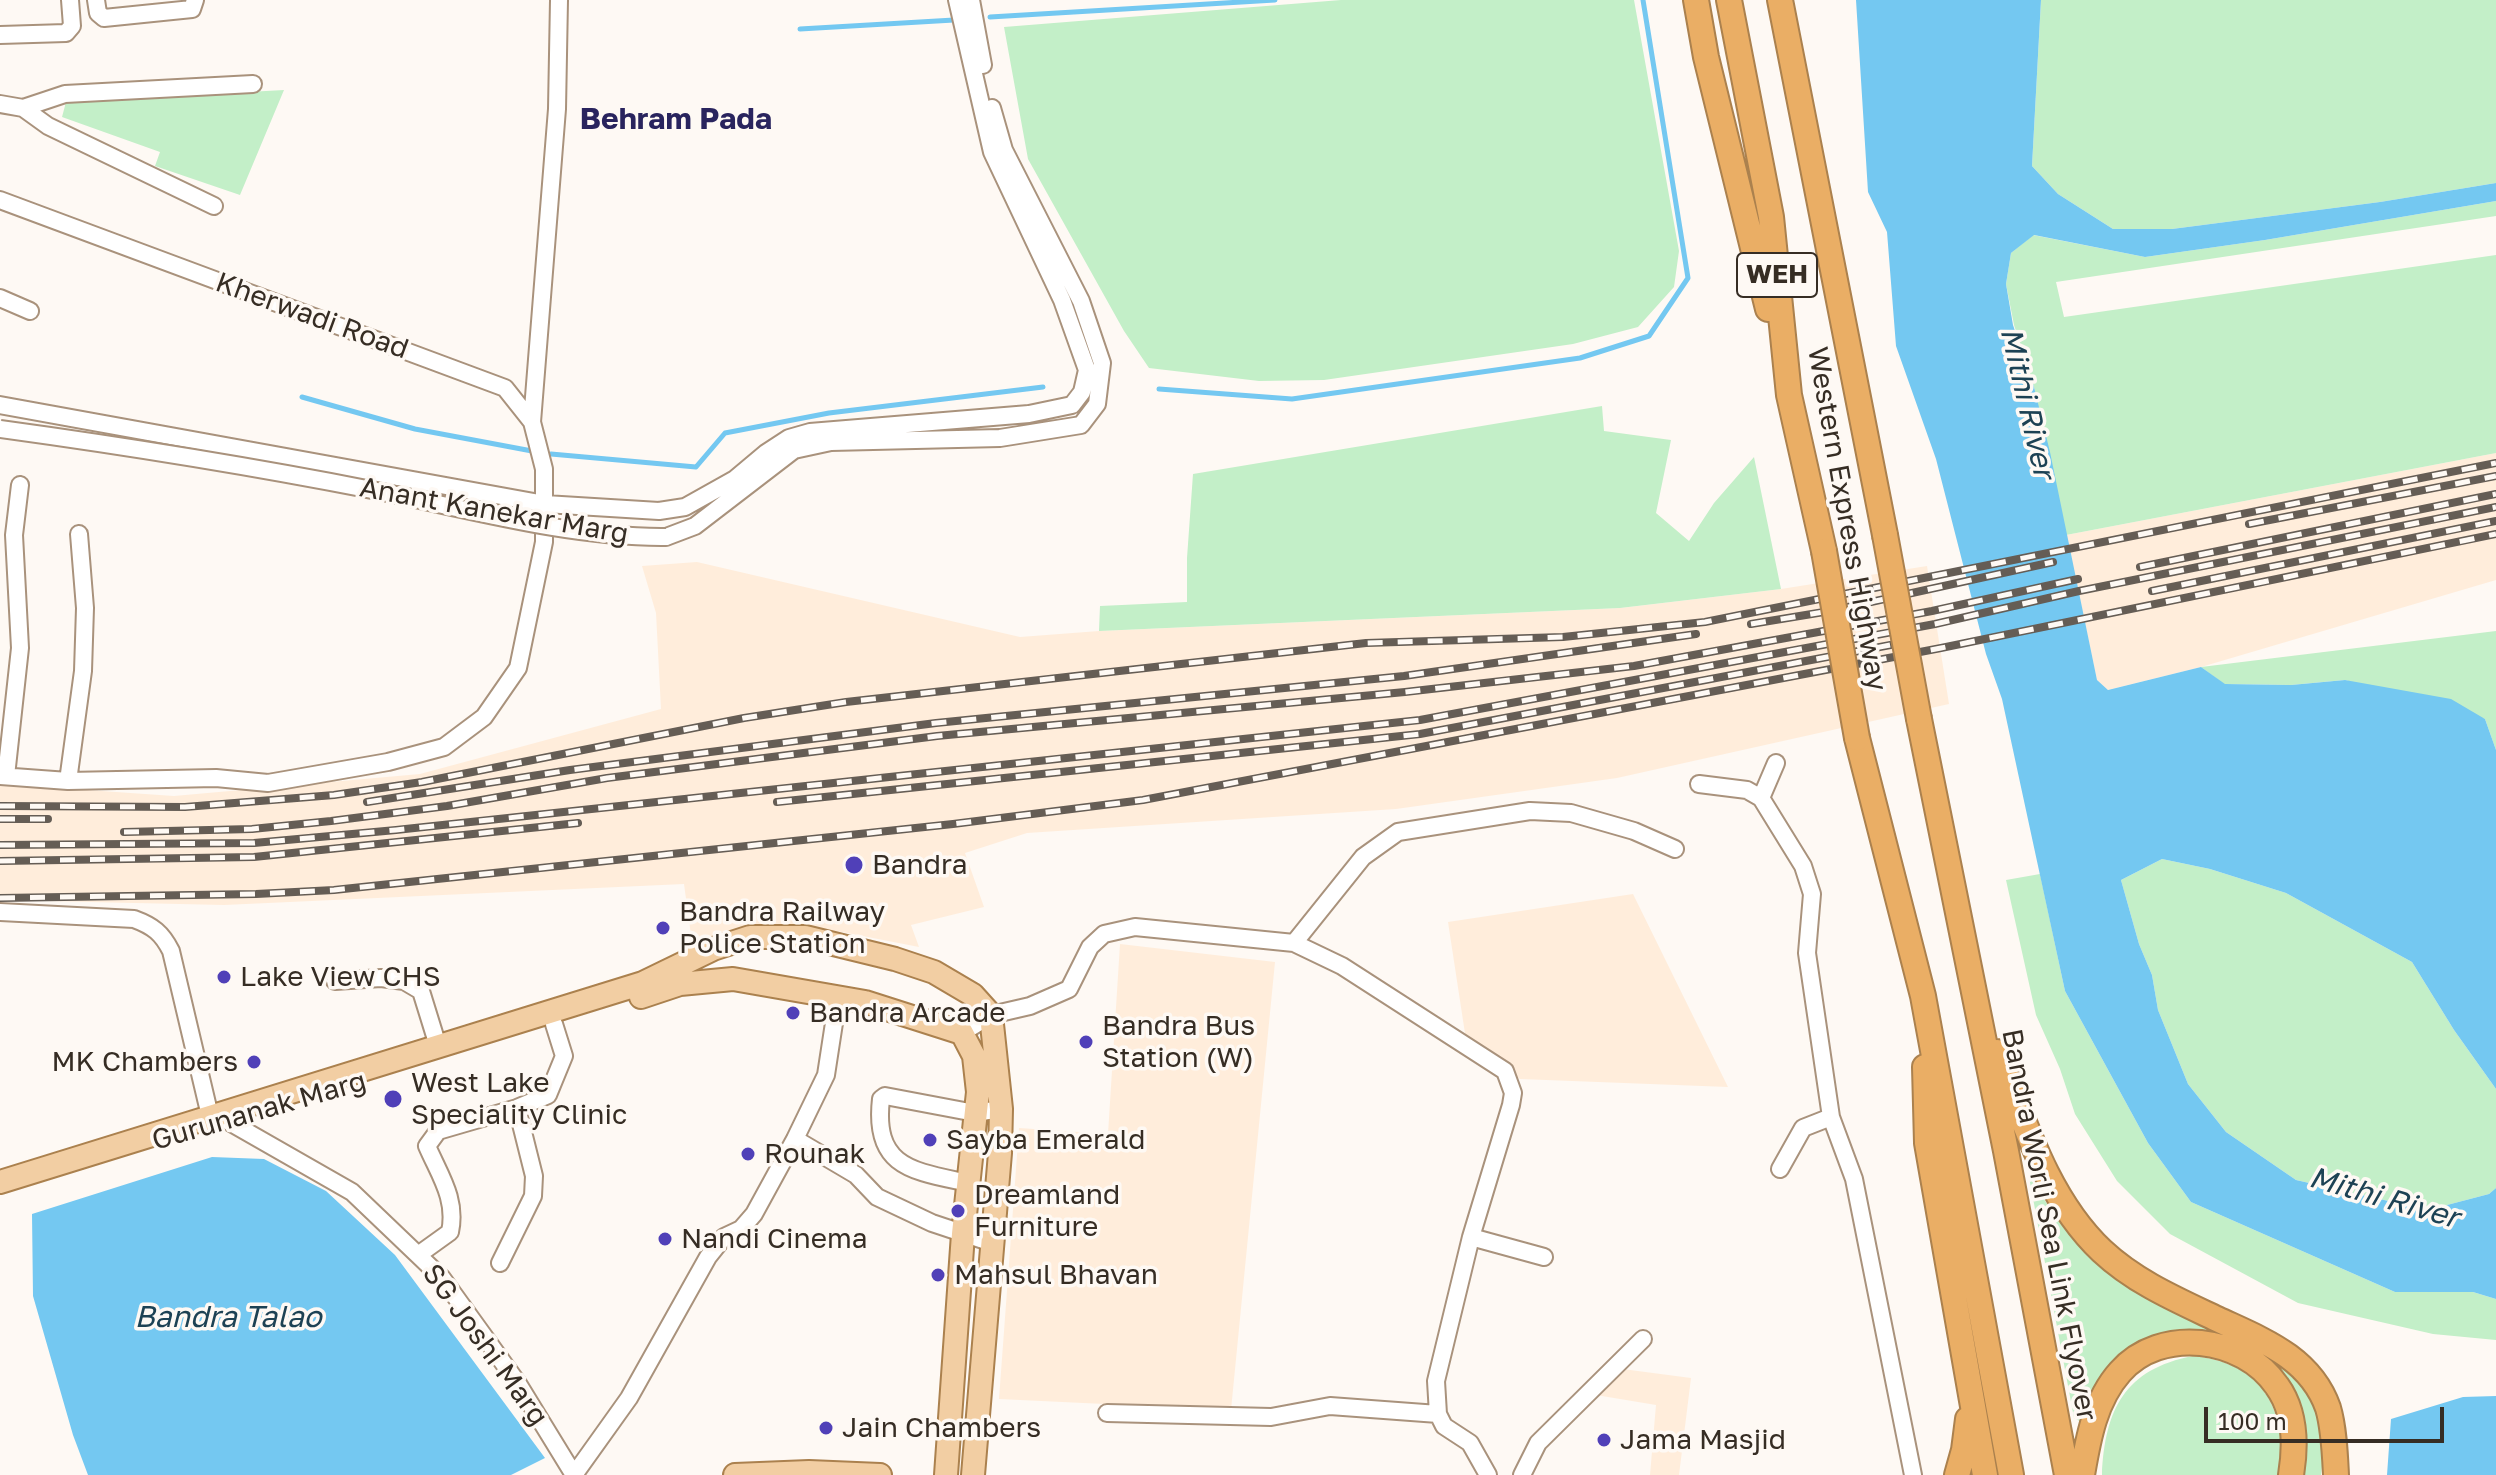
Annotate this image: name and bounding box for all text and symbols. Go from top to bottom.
district label: Behram Pada [580,101,772,137]
road number: WEH [1737,253,1817,297]
street label: Kherwadi Road [211,266,413,366]
water label: Mithi River [1992,324,2062,482]
street label: Western Express Highway [1800,344,1894,694]
street label: Anant Kanekar Marg [357,471,631,551]
place label: Bandra [872,848,967,882]
marker: Bandra [843,854,865,876]
place label: Bandra Railway Police Station [679,895,885,961]
marker: Bandra Railway Police Station [654,919,672,937]
place label: Lake View CHS [240,960,441,994]
marker: Lake View CHS [215,968,233,986]
place label: Bandra Arcade [809,996,1005,1030]
marker: Bandra Arcade [784,1004,802,1022]
place label: Bandra Bus Station (W) [1102,1009,1255,1075]
street label: Bandra Worli Sea Link Flyover [1994,1026,2104,1424]
marker: Bandra Bus Station (W) [1077,1033,1095,1051]
place label: MK Chambers [52,1045,238,1079]
marker: MK Chambers [245,1053,263,1071]
street label: Gurunanak Marg [148,1064,370,1158]
place label: West Lake Speciality Clinic [411,1066,627,1132]
marker: West Lake Speciality Clinic [382,1088,404,1110]
place label: Sayba Emerald [946,1123,1145,1157]
marker: Sayba Emerald [921,1131,939,1149]
place label: Rounak [764,1137,865,1171]
marker: Rounak [739,1145,757,1163]
water label: Mithi River [2305,1160,2463,1236]
place label: Dreamland Furniture [974,1178,1120,1244]
marker: Dreamland Furniture [949,1202,967,1220]
place label: Nandi Cinema [681,1222,868,1256]
marker: Nandi Cinema [656,1230,674,1248]
street label: SG Joshi Marg [415,1258,555,1432]
place label: Mahsul Bhavan [954,1258,1158,1292]
marker: Mahsul Bhavan [929,1266,947,1284]
water label: Bandra Talao [134,1299,322,1335]
scale bar [2208,1391,2448,1441]
text: 100 m [2218,1406,2287,1435]
place label: Jain Chambers [842,1411,1041,1445]
marker: Jain Chambers [817,1419,835,1437]
place label: Jama Masjid [1620,1423,1786,1457]
marker: Jama Masjid [1595,1431,1613,1449]

